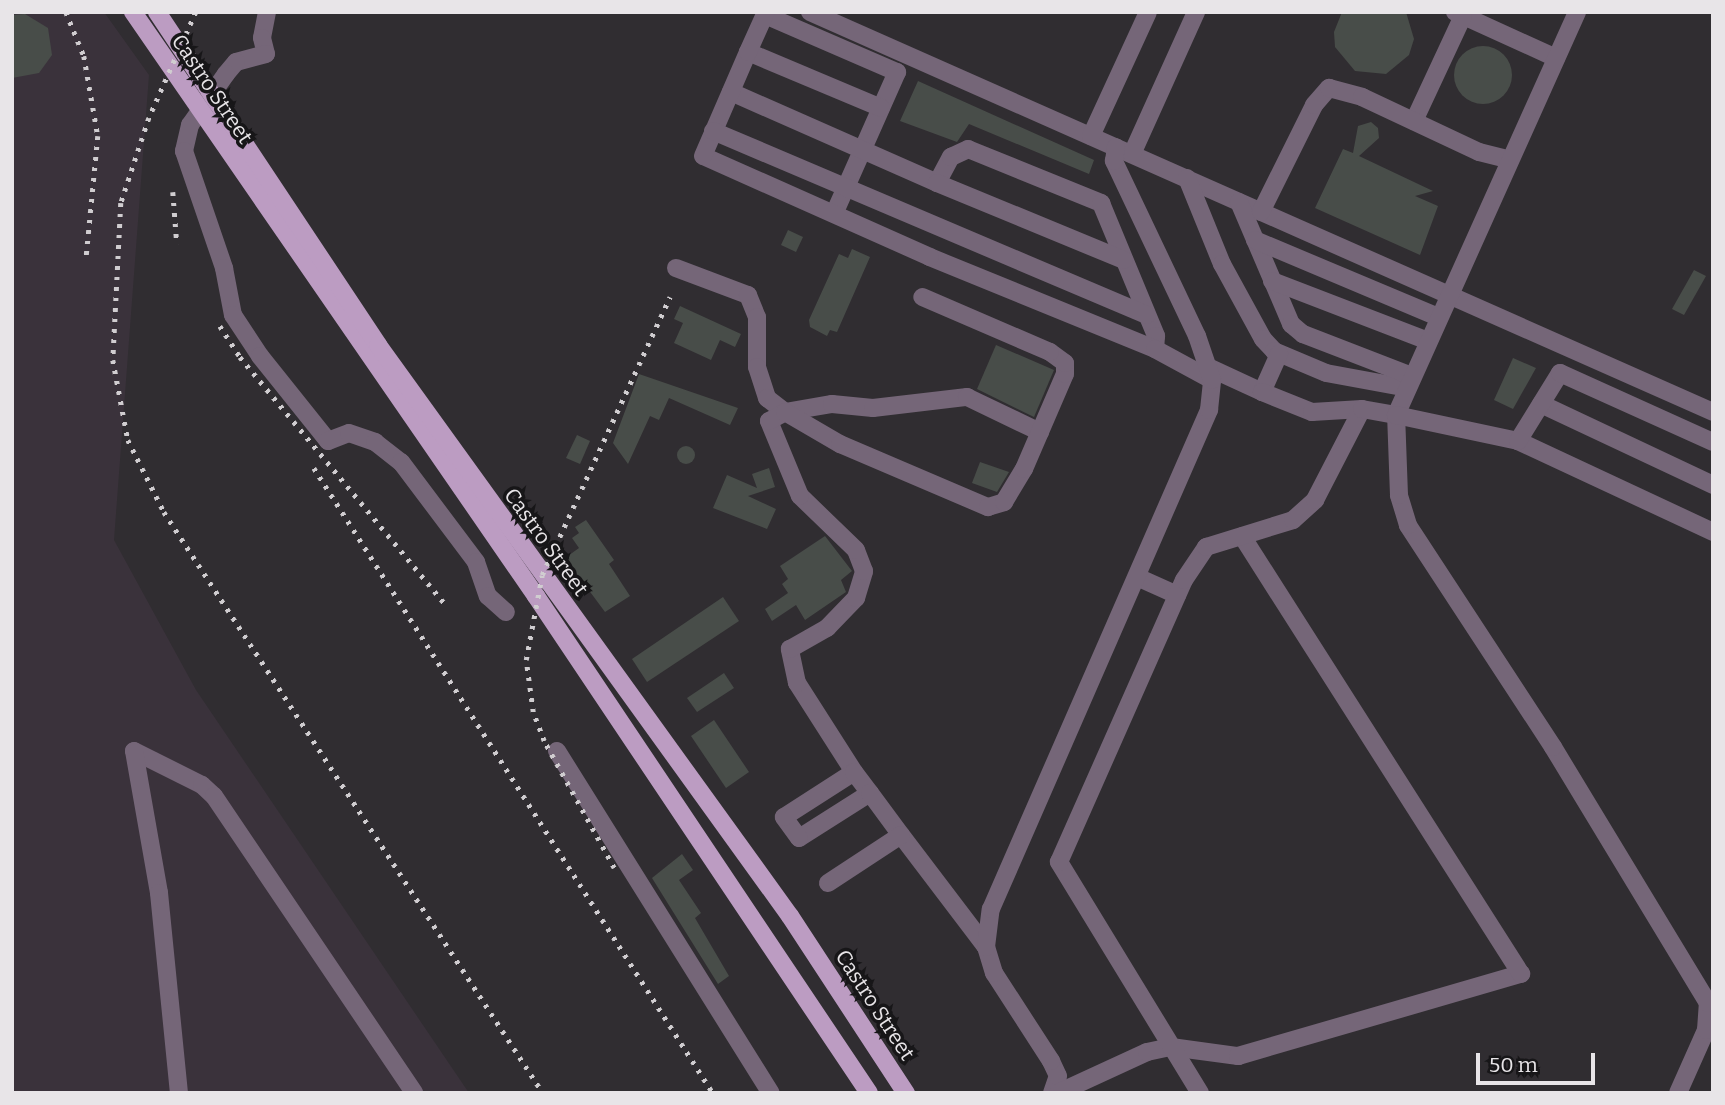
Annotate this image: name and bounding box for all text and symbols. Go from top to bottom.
street label: Castro Street [166,29,258,149]
street label: Castro Street [499,483,593,601]
street label: Castro Street [830,945,920,1065]
scale bar [1480,1038,1599,1082]
text: 50 m [1489,1052,1538,1078]

